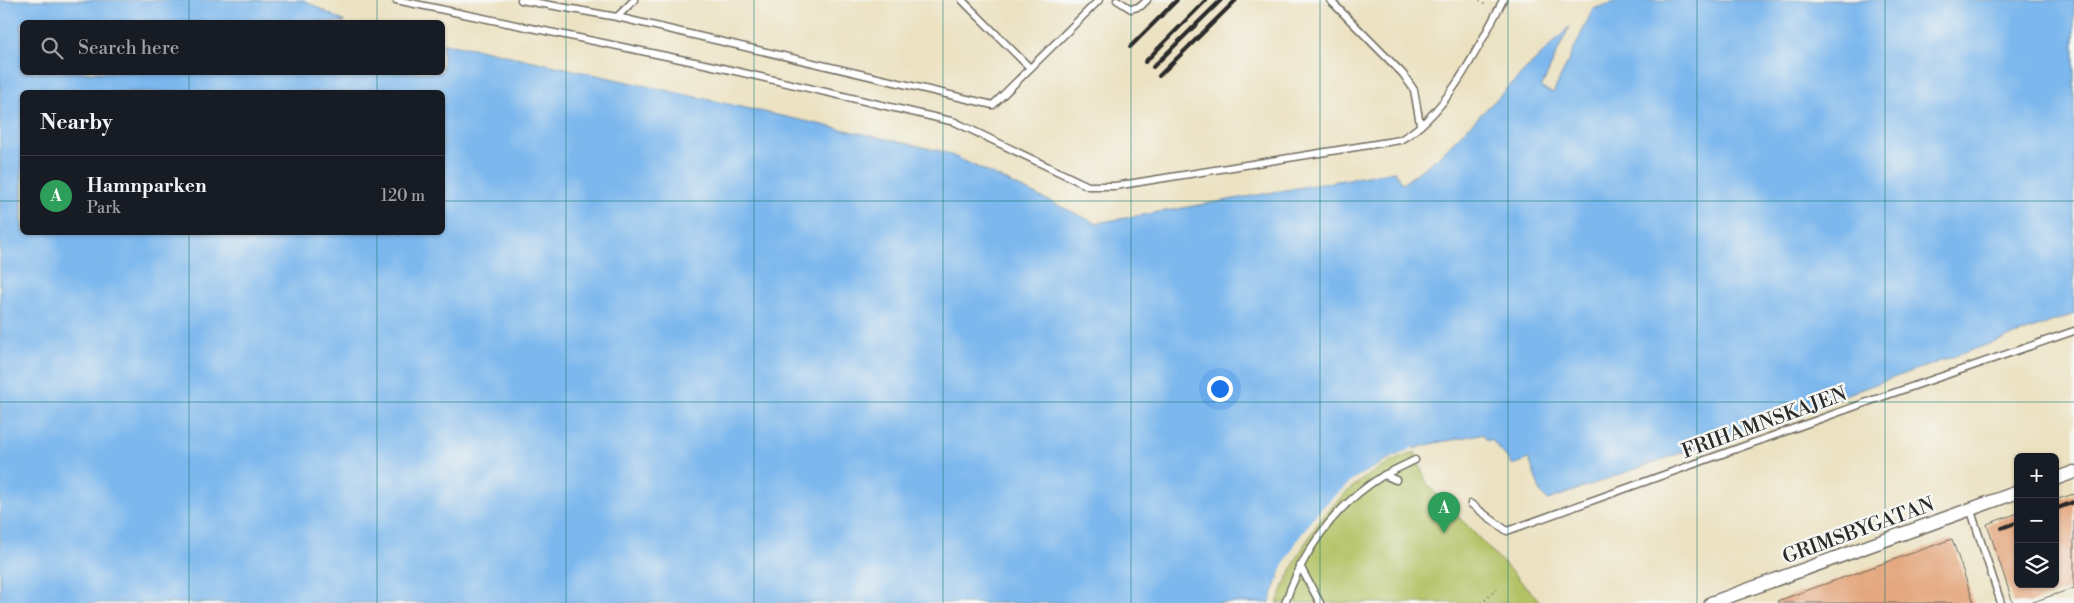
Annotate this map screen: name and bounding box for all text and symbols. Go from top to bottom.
search box [20,20,445,75]
icon: search [38,34,66,62]
text: Search here [78,36,179,60]
text: Nearby [40,110,113,136]
text: Hamnparken [87,174,207,198]
text: A [50,186,62,206]
text: 120 m [381,186,425,206]
text: Park [87,198,120,218]
your location [1207,376,1233,402]
street label: FRIHAMNSKAJEN [1679,382,1851,465]
map controls [2014,453,2059,588]
button: + [2014,453,2059,498]
pin: A [1428,492,1460,533]
street label: GRIMSBYGATAN [1779,492,1938,570]
button: − [2014,498,2059,543]
button: layers [2014,543,2059,588]

